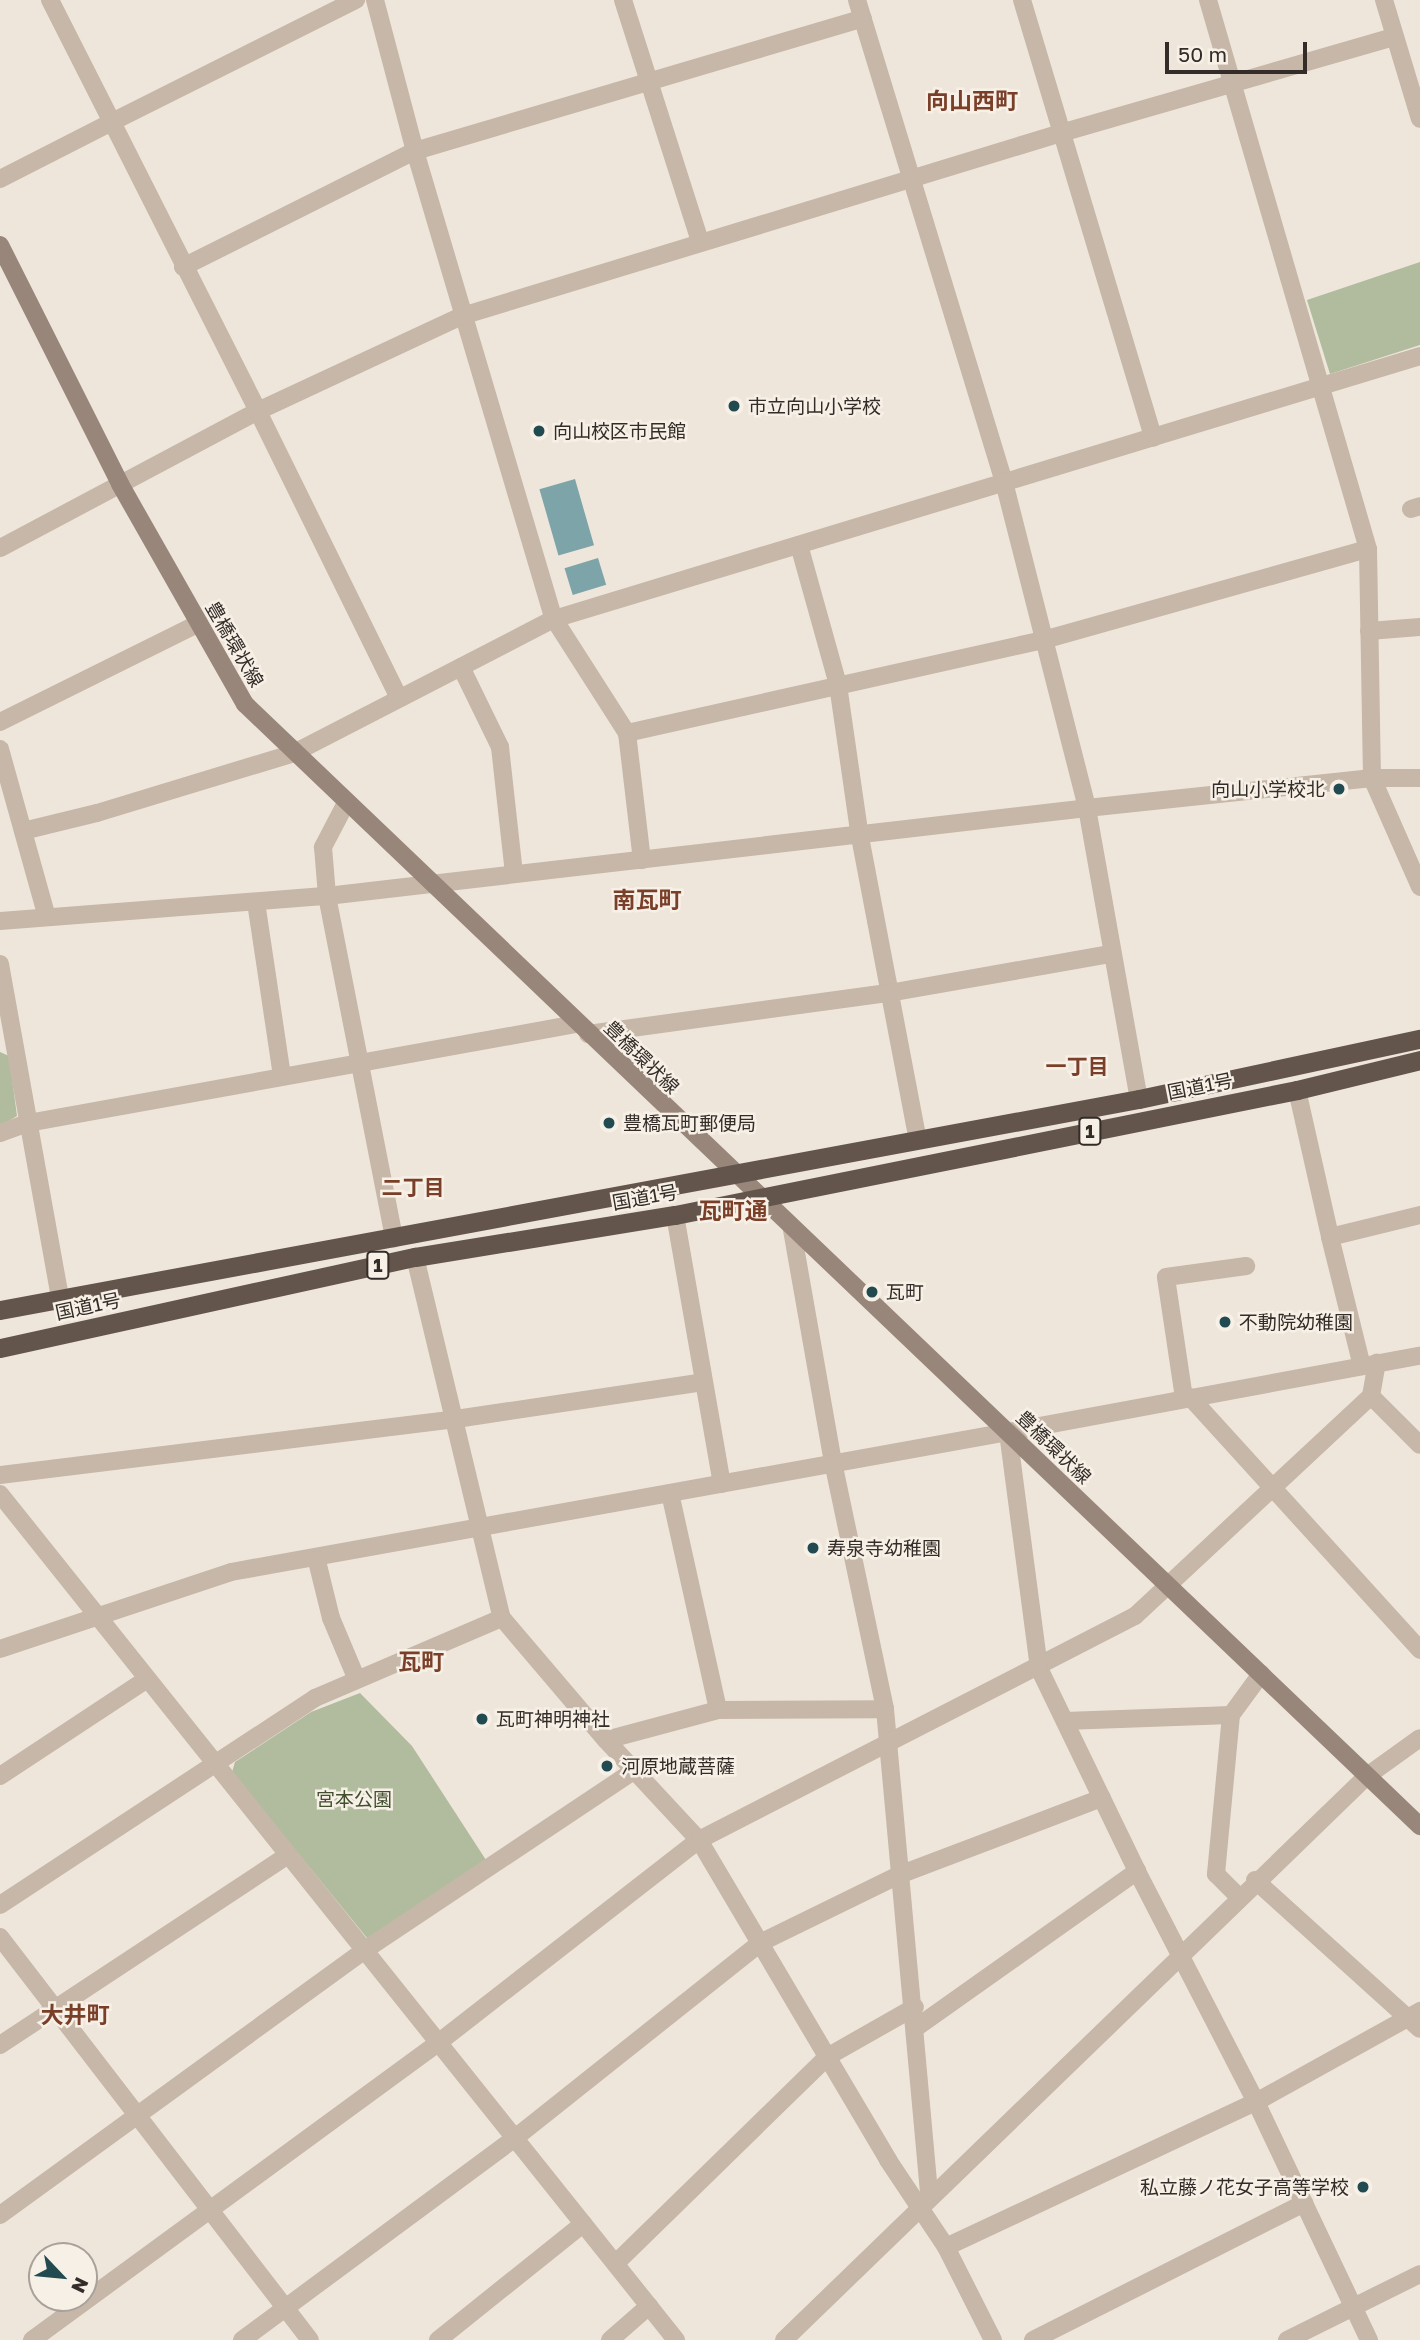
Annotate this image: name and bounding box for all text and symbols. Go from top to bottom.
scale bar [1168,28,1310,72]
text: 50 m [1178,41,1227,67]
district label: 向山西町 [926,86,1018,114]
place label: 市立向山小学校 [748,395,881,417]
marker: 市立向山小学校 [726,398,742,414]
place label: 向山校区市民館 [553,420,686,442]
marker: 向山校区市民館 [531,423,547,439]
street label: 豊橋環状線 [201,597,269,691]
place label: 向山小学校北 [1211,778,1325,800]
marker: 向山小学校北 [1331,781,1347,797]
district label: 南瓦町 [613,885,681,913]
street label: 豊橋環状線 [600,1016,684,1098]
district label: 一丁目 [1046,1053,1108,1079]
street label: 国道1号 [1165,1068,1235,1104]
place label: 豊橋瓦町郵便局 [623,1112,756,1134]
marker: 豊橋瓦町郵便局 [601,1115,617,1131]
road number: 1 [1078,1116,1102,1146]
district label: 二丁目 [382,1174,444,1200]
street label: 国道1号 [610,1180,680,1214]
district label: 瓦町通 [699,1196,767,1224]
road number: 1 [366,1250,390,1280]
place label: 瓦町 [886,1281,924,1303]
marker: 瓦町 [864,1284,880,1300]
street label: 国道1号 [53,1288,123,1324]
place label: 不動院幼稚園 [1239,1311,1353,1333]
marker: 不動院幼稚園 [1217,1314,1233,1330]
street label: 豊橋環状線 [1012,1406,1096,1488]
place label: 寿泉寺幼稚園 [827,1537,941,1559]
marker: 寿泉寺幼稚園 [805,1540,821,1556]
district label: 瓦町 [398,1647,444,1675]
place label: 瓦町神明神社 [496,1708,610,1730]
marker: 瓦町神明神社 [474,1711,490,1727]
place label: 河原地蔵菩薩 [621,1755,735,1777]
marker: 河原地蔵菩薩 [599,1758,615,1774]
park label: 宮本公園 [316,1788,392,1810]
district label: 大井町 [41,2000,109,2028]
place label: 私立藤ノ花女子高等学校 [1140,2176,1349,2198]
marker: 私立藤ノ花女子高等学校 [1355,2179,1371,2195]
north arrow [28,2242,98,2312]
text: N [67,2274,94,2297]

